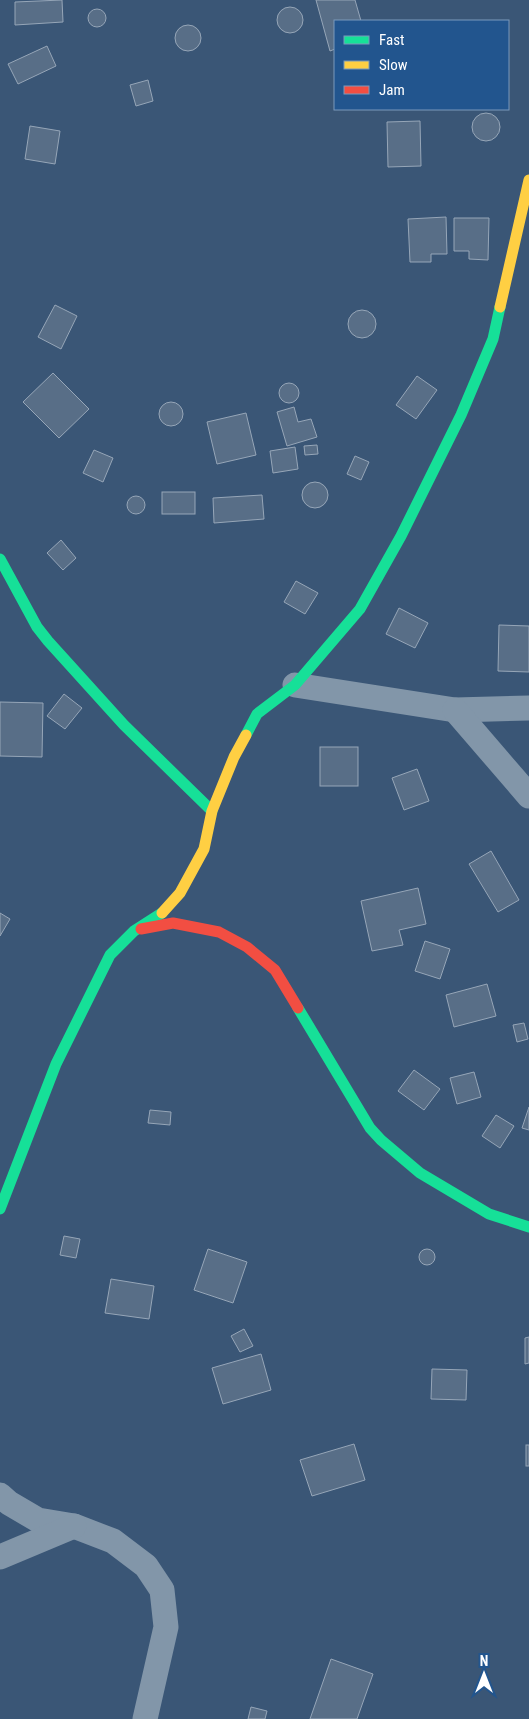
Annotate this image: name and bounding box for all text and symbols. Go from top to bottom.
legend [334,20,509,110]
text: Fast [379,31,404,49]
text: Slow [379,56,408,74]
text: Jam [379,81,405,99]
north arrow [459,1649,509,1699]
text: N [480,1653,488,1669]

